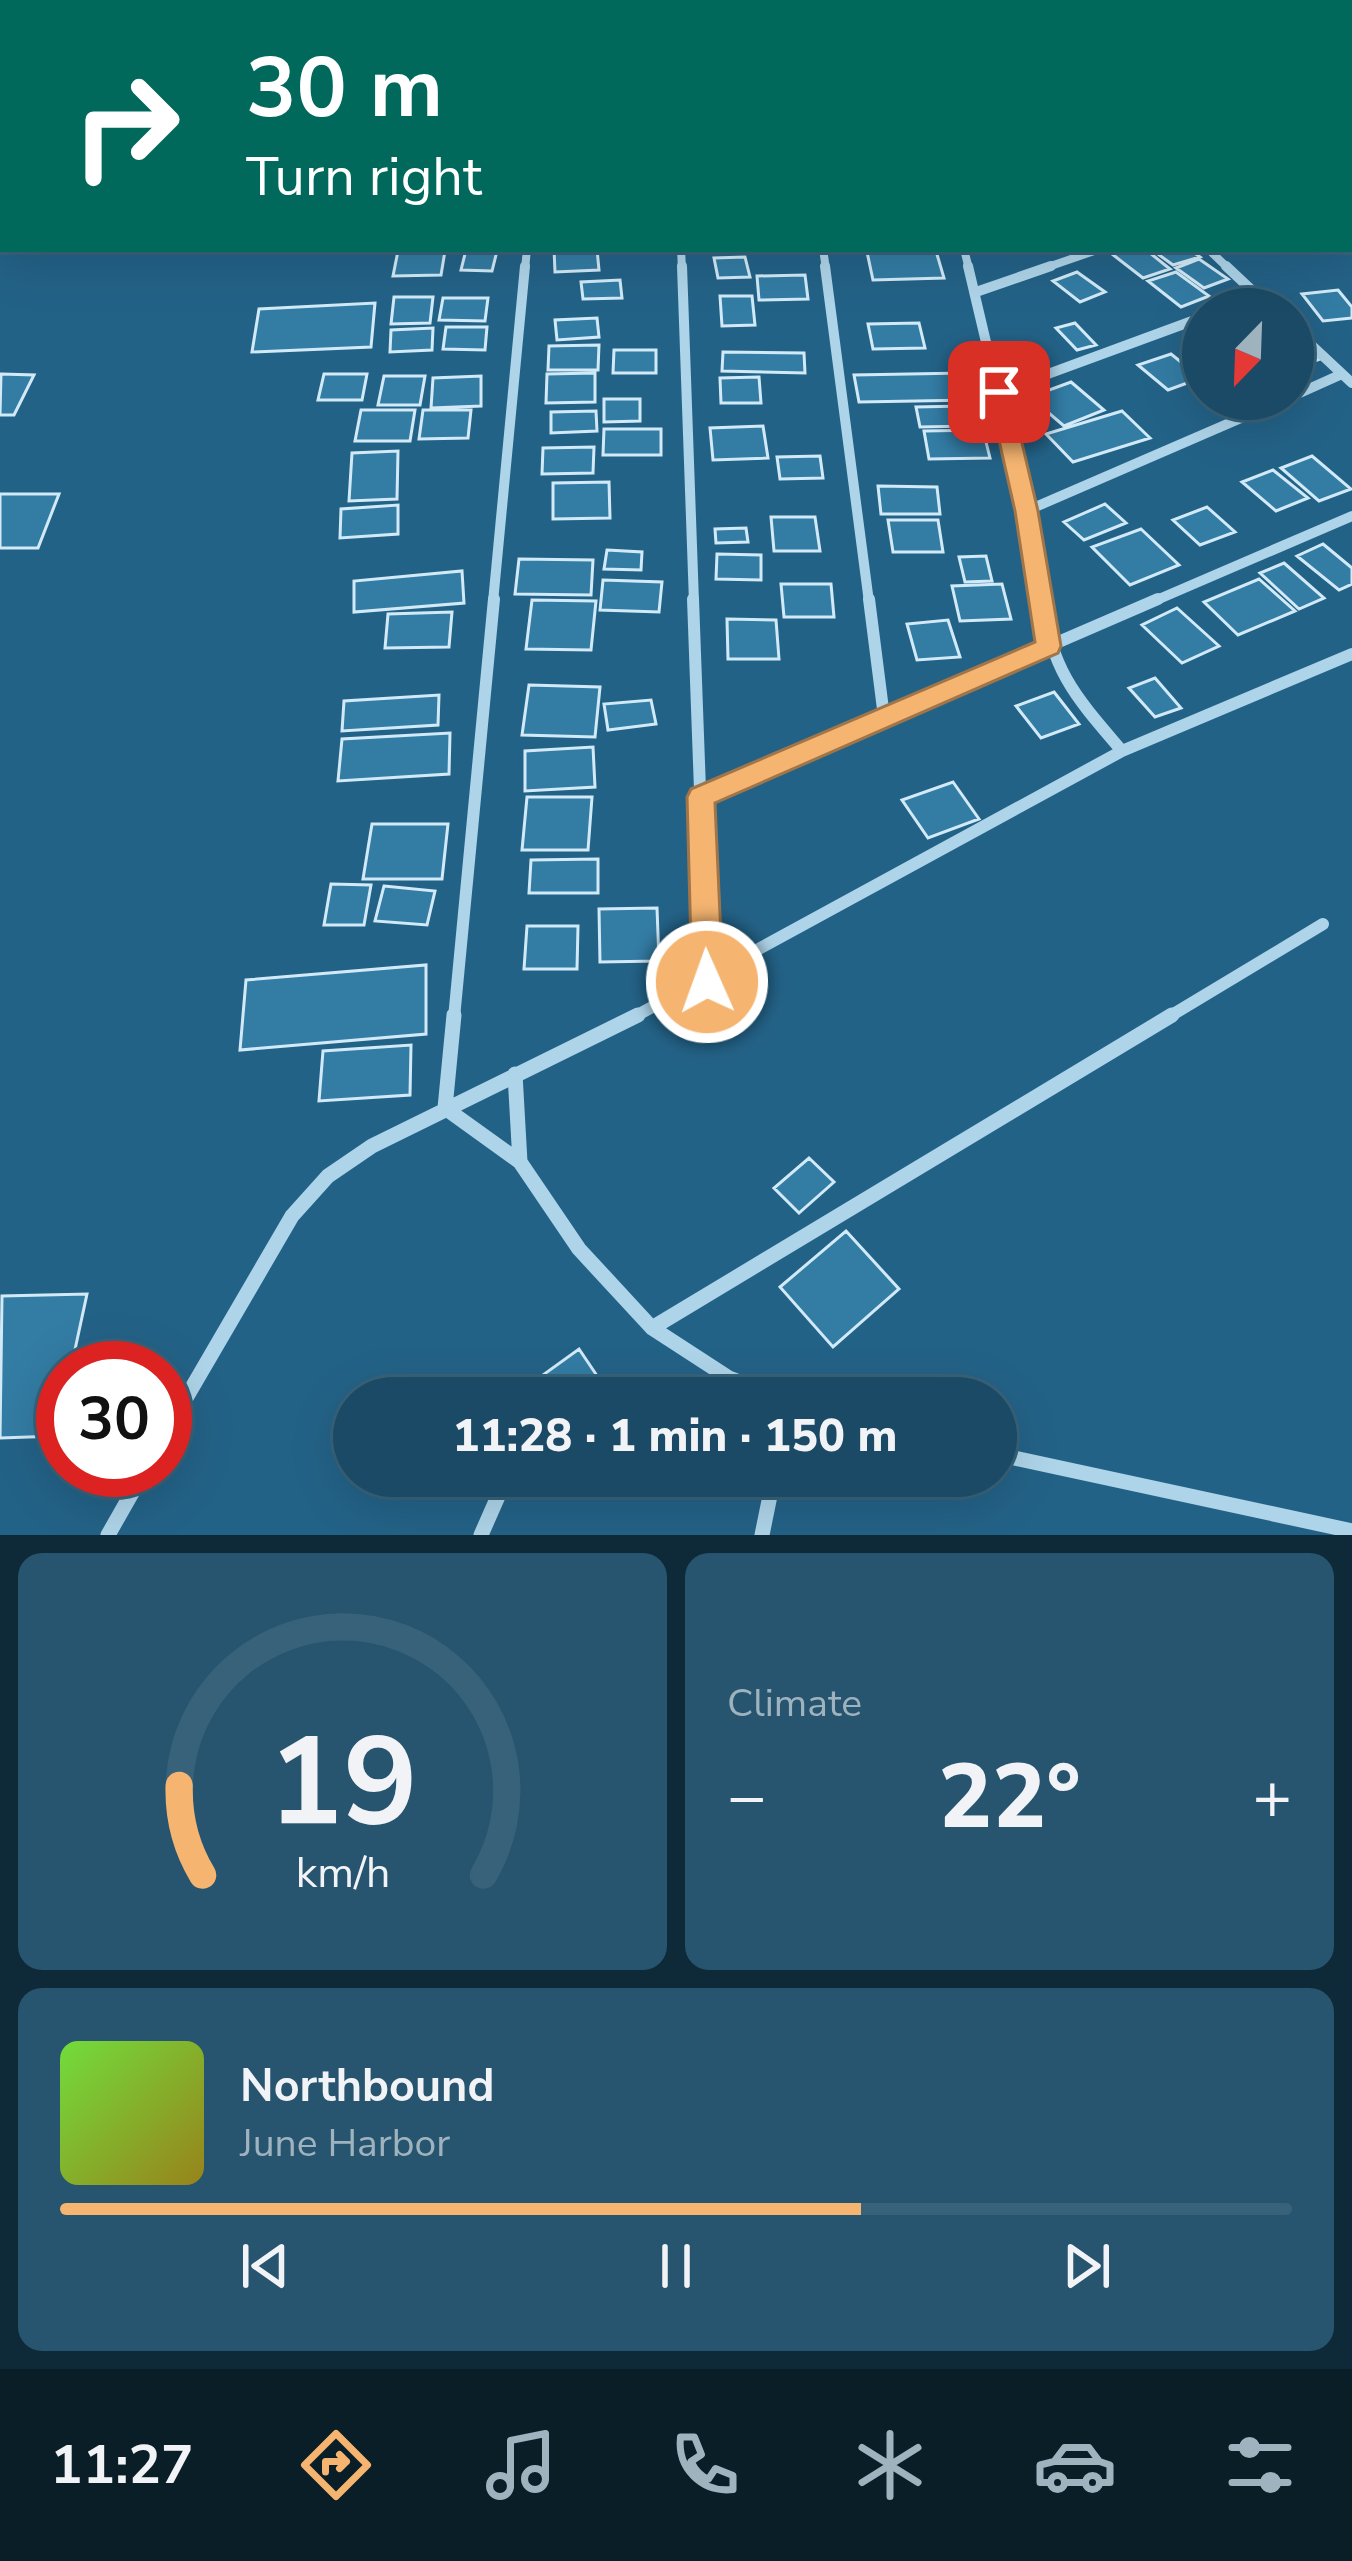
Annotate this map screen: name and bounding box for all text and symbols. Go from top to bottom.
text: 30 m [246,31,443,146]
icon: right [48,48,204,204]
text: Turn right [246,140,482,214]
north arrow [1182,288,1314,420]
map controls [1182,288,1314,420]
pin [948,341,1050,443]
icon: arrive [966,359,1032,425]
position arrow [644,919,770,1045]
speed limit sign: 30 [36,1341,192,1497]
text: 11:28 · 1 min · 150 m [452,1406,898,1467]
text: Climate [727,1677,862,1730]
text: 19 [268,1698,417,1868]
text: 22° [938,1736,1081,1859]
text: − [727,1752,767,1842]
text: + [1252,1752,1292,1842]
text: km/h [295,1843,390,1901]
text: Northbound [240,2056,494,2117]
text: June Harbor [240,2117,450,2170]
icon: previous [232,2233,298,2299]
icon: pause [643,2233,709,2299]
icon: next [1054,2233,1120,2299]
icon: directions [294,2423,378,2507]
icon: music [479,2423,563,2507]
icon: phone [663,2423,747,2507]
icon: climate [848,2423,932,2507]
icon: car [1033,2423,1117,2507]
icon: filters [1218,2423,1302,2507]
text: 11:27 [50,2428,193,2502]

